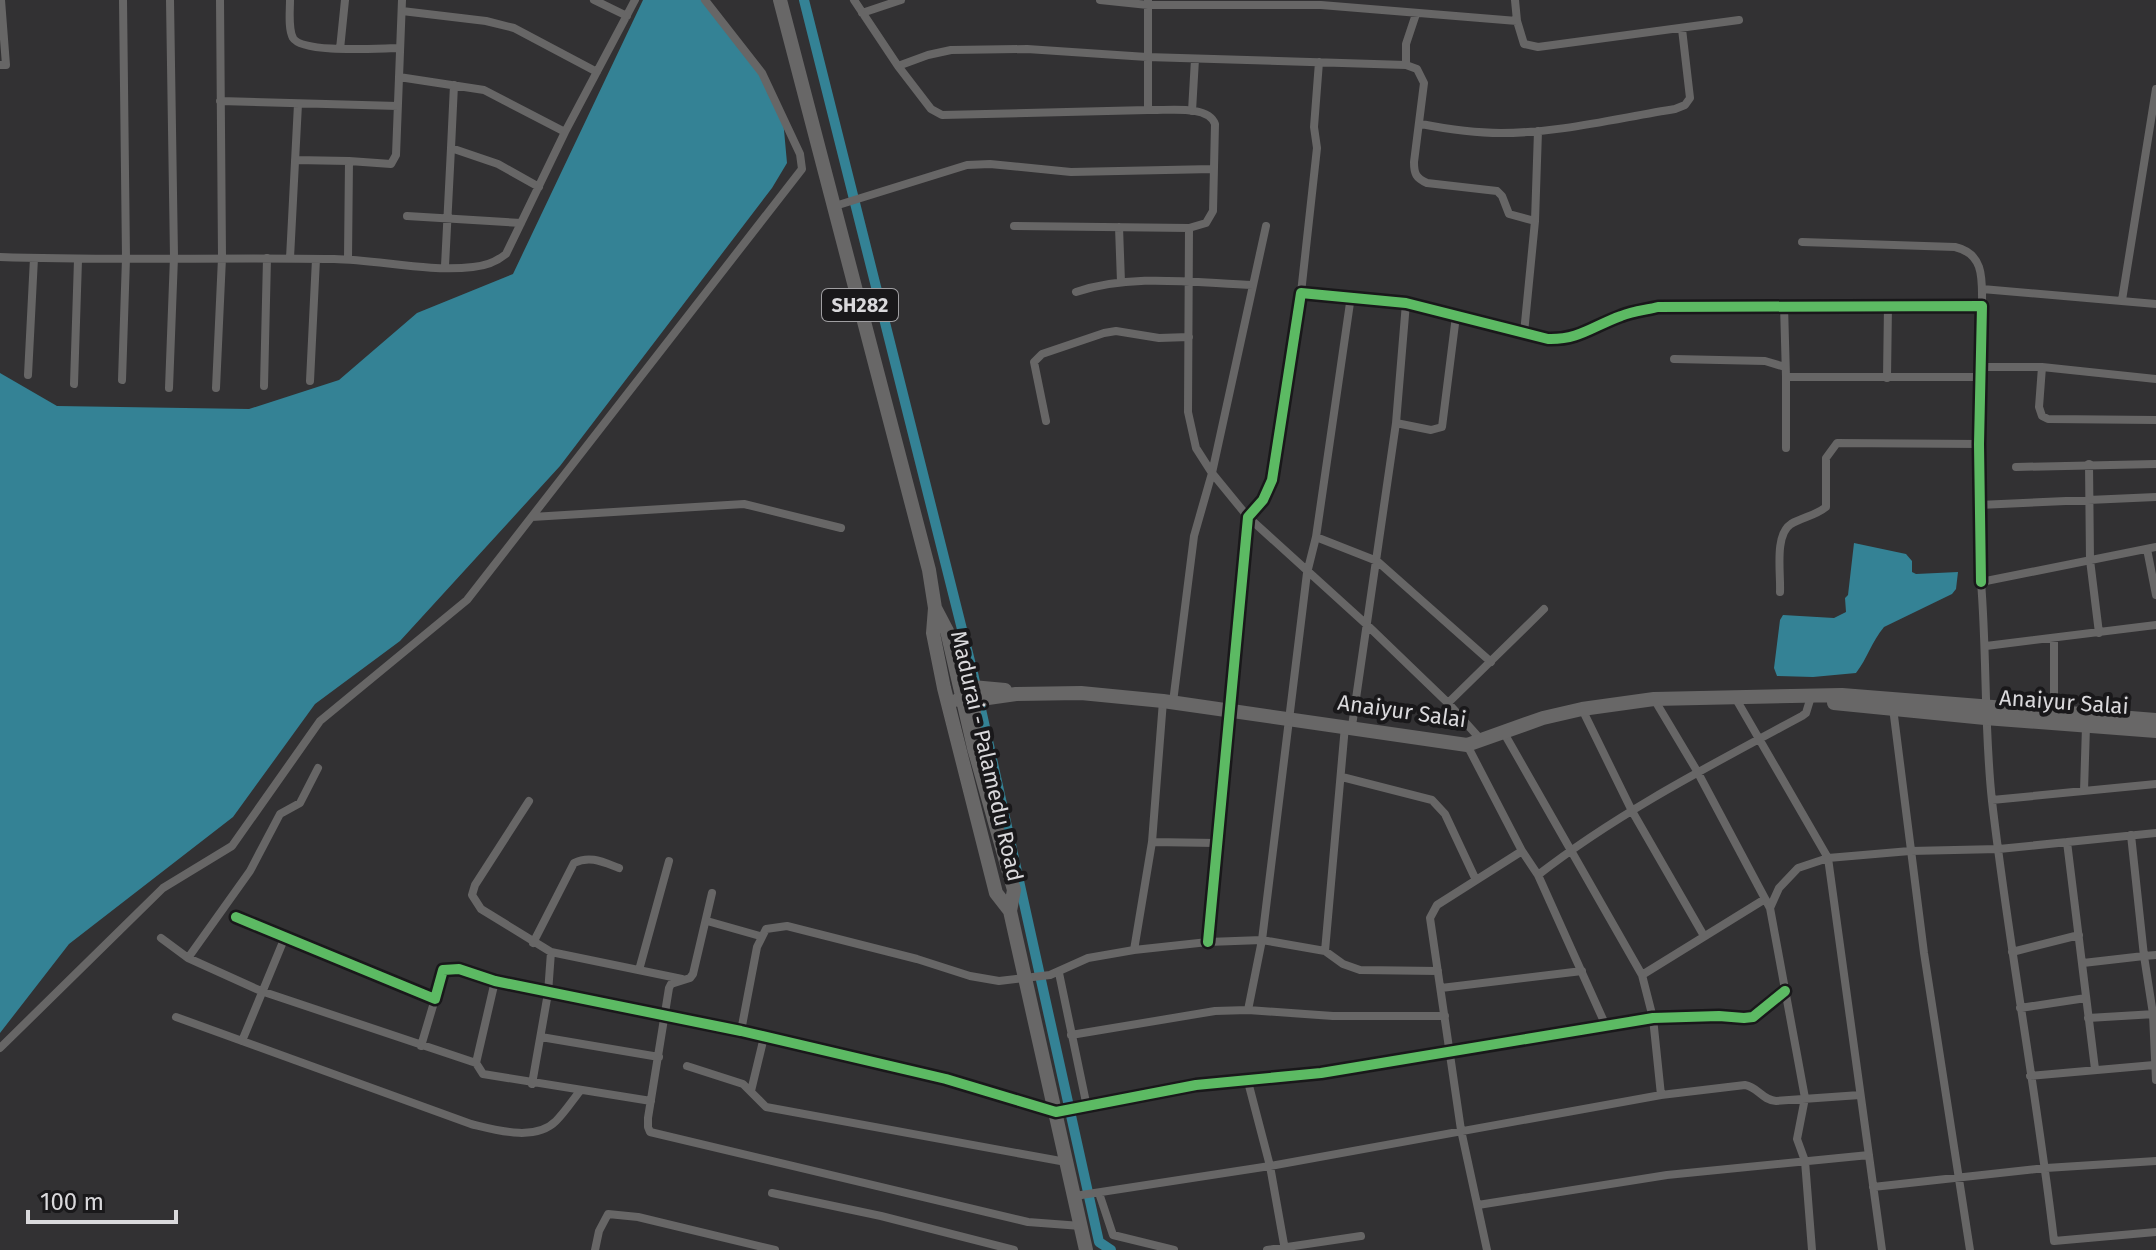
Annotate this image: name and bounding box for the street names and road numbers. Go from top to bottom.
road number: SH282 [822,289,898,321]
street label: Madurai - Palamedu Road [945,628,1029,884]
street label: Anaiyur Salai [1998,684,2130,720]
street label: Anaiyur Salai [1336,689,1468,733]

